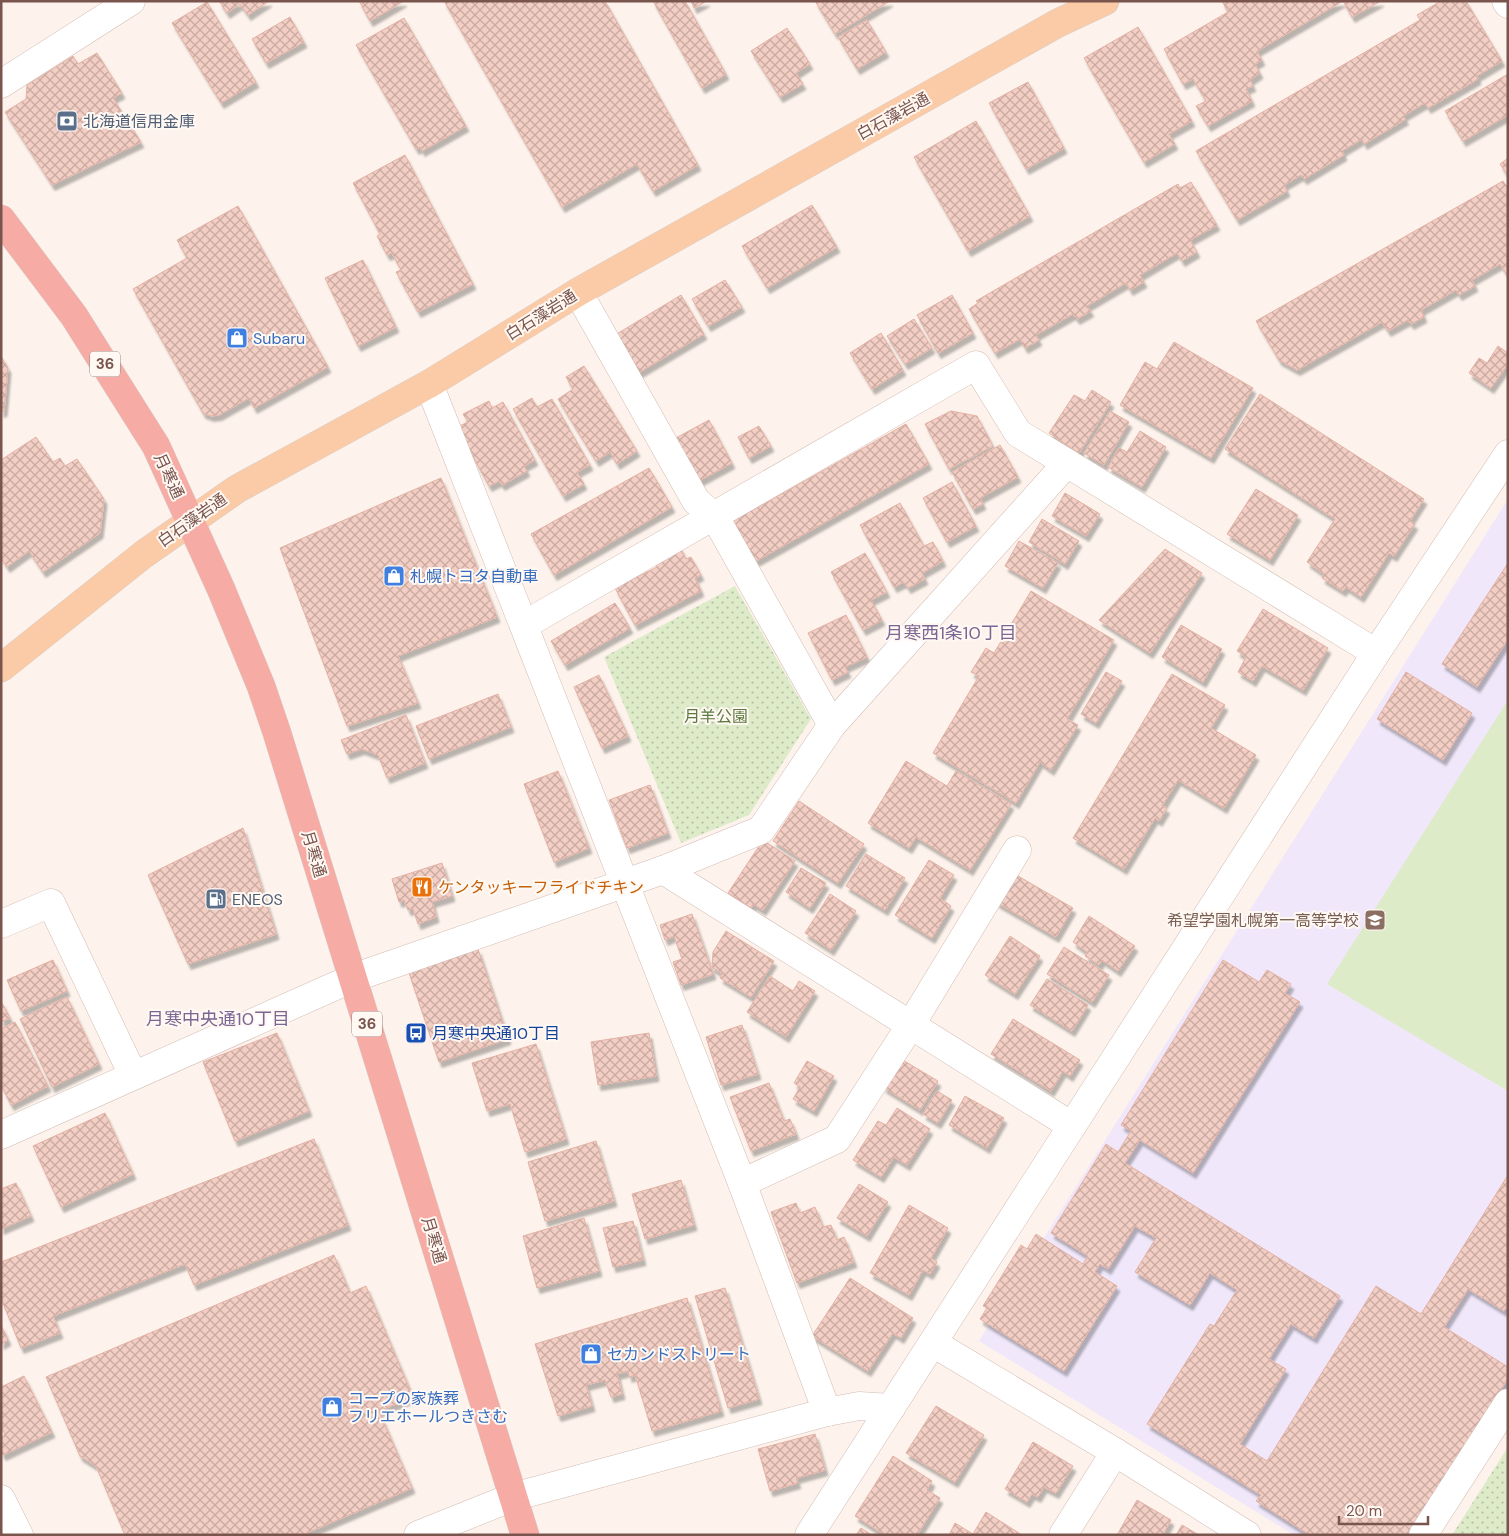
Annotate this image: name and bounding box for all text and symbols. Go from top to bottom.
street label: 白石藻岩通 [853,87,933,145]
bank icon: 北海道信用金庫 [55,109,79,133]
place label: 北海道信用金庫 [83,111,195,132]
street label: 白石藻岩通 [502,285,580,345]
shop icon: Subaru [225,326,249,350]
place label: Subaru [253,328,305,349]
road number: 36 [90,352,120,376]
street label: 月寒通 [149,450,189,502]
street label: 白石藻岩通 [153,488,231,552]
shop icon: 札幌トヨタ自動車 [382,564,406,588]
place label: 札幌トヨタ自動車 [410,566,538,587]
district label: 月寒西1条10丁目 [885,621,1017,645]
park label: 月羊公園 [684,706,748,727]
street label: 月寒通 [297,828,331,880]
restaurant icon: ケンタッキーフライドチキン [410,875,434,899]
place label: ケンタッキーフライドチキン [438,877,644,898]
fuel station icon: ENEOS [204,887,228,911]
place label: ENEOS [232,889,283,910]
school or university icon: 希望学園札幌第一高等学校 [1363,908,1387,932]
place label: 希望学園札幌第一高等学校 [1167,910,1359,931]
district label: 月寒中央通10丁目 [146,1007,290,1031]
road number: 36 [352,1012,382,1036]
bus stop icon: 月寒中央通10丁目 [404,1021,428,1045]
place label: 月寒中央通10丁目 [432,1023,560,1044]
street label: 月寒通 [417,1214,451,1266]
shop icon: セカンドストリート [579,1342,603,1366]
place label: セカンドストリート [607,1344,751,1365]
place label: コープの家族葬 フリエホールつきさむ [348,1388,508,1427]
shop icon: コープの家族葬 フリエホールつきさむ [320,1395,344,1419]
scale bar [1339,1494,1428,1526]
text: 20 m [1346,1501,1382,1521]

